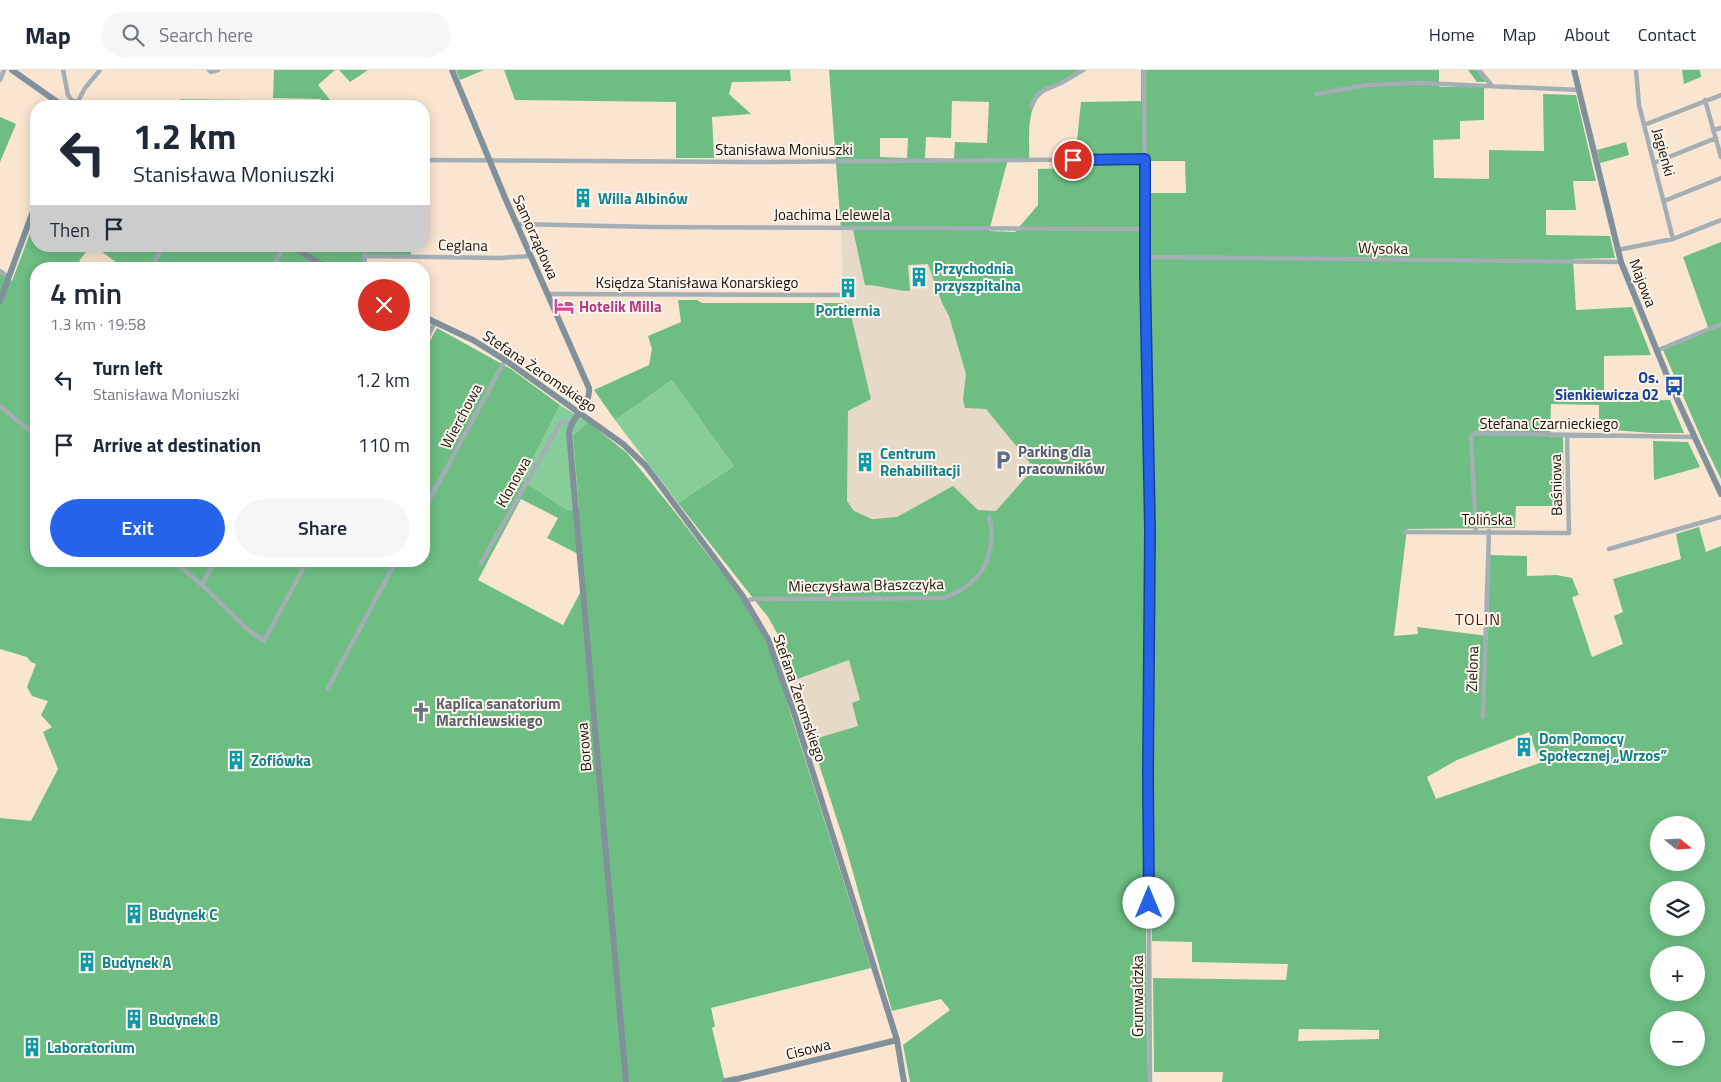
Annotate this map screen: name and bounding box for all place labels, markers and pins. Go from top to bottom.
pin [1052,139,1094,181]
building icon: Willa Albinów [572,187,594,209]
place label: Willa Albinów [598,187,688,210]
place label: Przychodnia przyszpitalna [934,257,1021,297]
building icon: Przychodnia przyszpitalna [908,266,930,288]
building icon: Portiernia [837,277,859,299]
hotel icon: Hotelik Milla [553,295,575,317]
place label: Hotelik Milla [579,295,662,318]
place label: Portiernia [816,299,881,322]
place label: Os. Sienkiewicza 02 [1555,366,1659,406]
bus stop icon: Os. Sienkiewicza 02 [1663,375,1685,397]
place label: Parking dla pracowników [1018,440,1105,480]
place label: Centrum Rehabilitacji [880,442,960,482]
parking icon: Parking dla pracowników [992,449,1014,471]
building icon: Centrum Rehabilitacji [854,451,876,473]
place label: Kaplica sanatorium Marchlewskiego [436,692,561,732]
church icon: Kaplica sanatorium Marchlewskiego [410,701,432,723]
place label: Dom Pomocy Społecznej „Wrzos” [1539,727,1667,767]
building icon: Dom Pomocy Społecznej „Wrzos” [1513,736,1535,758]
building icon: Zofiówka [225,749,247,771]
place label: Zofiówka [251,749,311,772]
building icon: Budynek C [123,903,145,925]
place label: Budynek C [149,903,217,926]
building icon: Budynek A [76,951,98,973]
place label: Budynek A [102,951,171,974]
building icon: Budynek B [123,1008,145,1030]
place label: Budynek B [149,1008,218,1031]
building icon: Laboratorium [21,1036,43,1058]
place label: Laboratorium [47,1036,135,1059]

